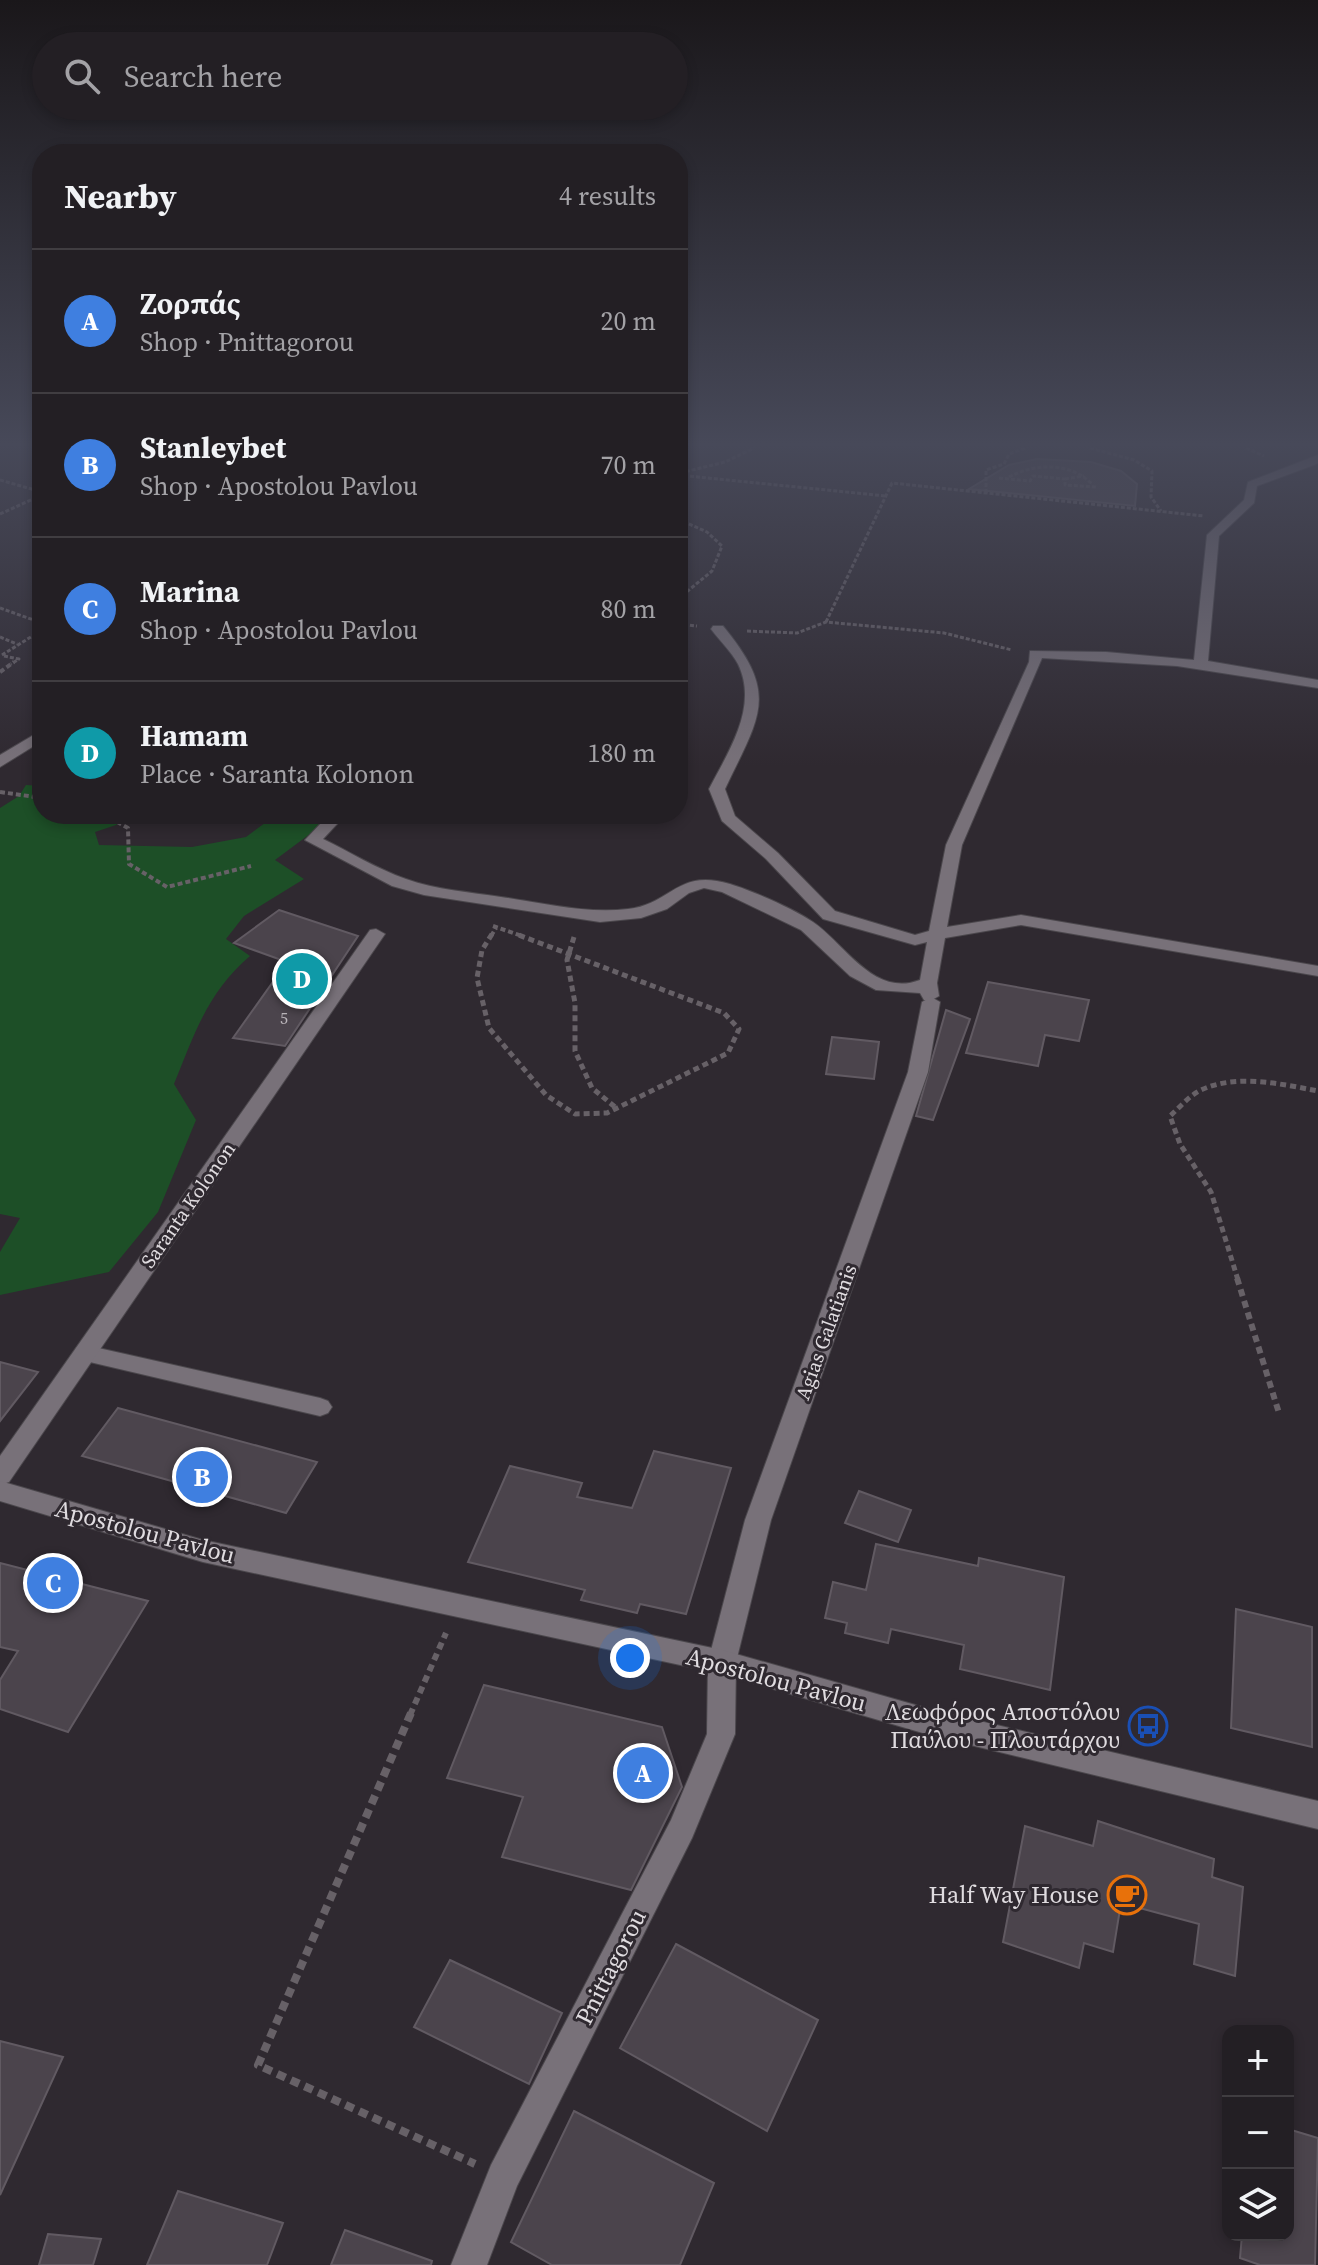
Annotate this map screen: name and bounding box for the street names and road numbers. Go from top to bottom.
street label: Saranta Kolonon [134,1136,242,1274]
street label: Agias Galatianis [789,1260,863,1404]
street label: Apostolou Pavlou [52,1492,239,1571]
street label: Apostolou Pavlou [683,1640,870,1719]
street label: Pnittagorou [567,1903,654,2030]

